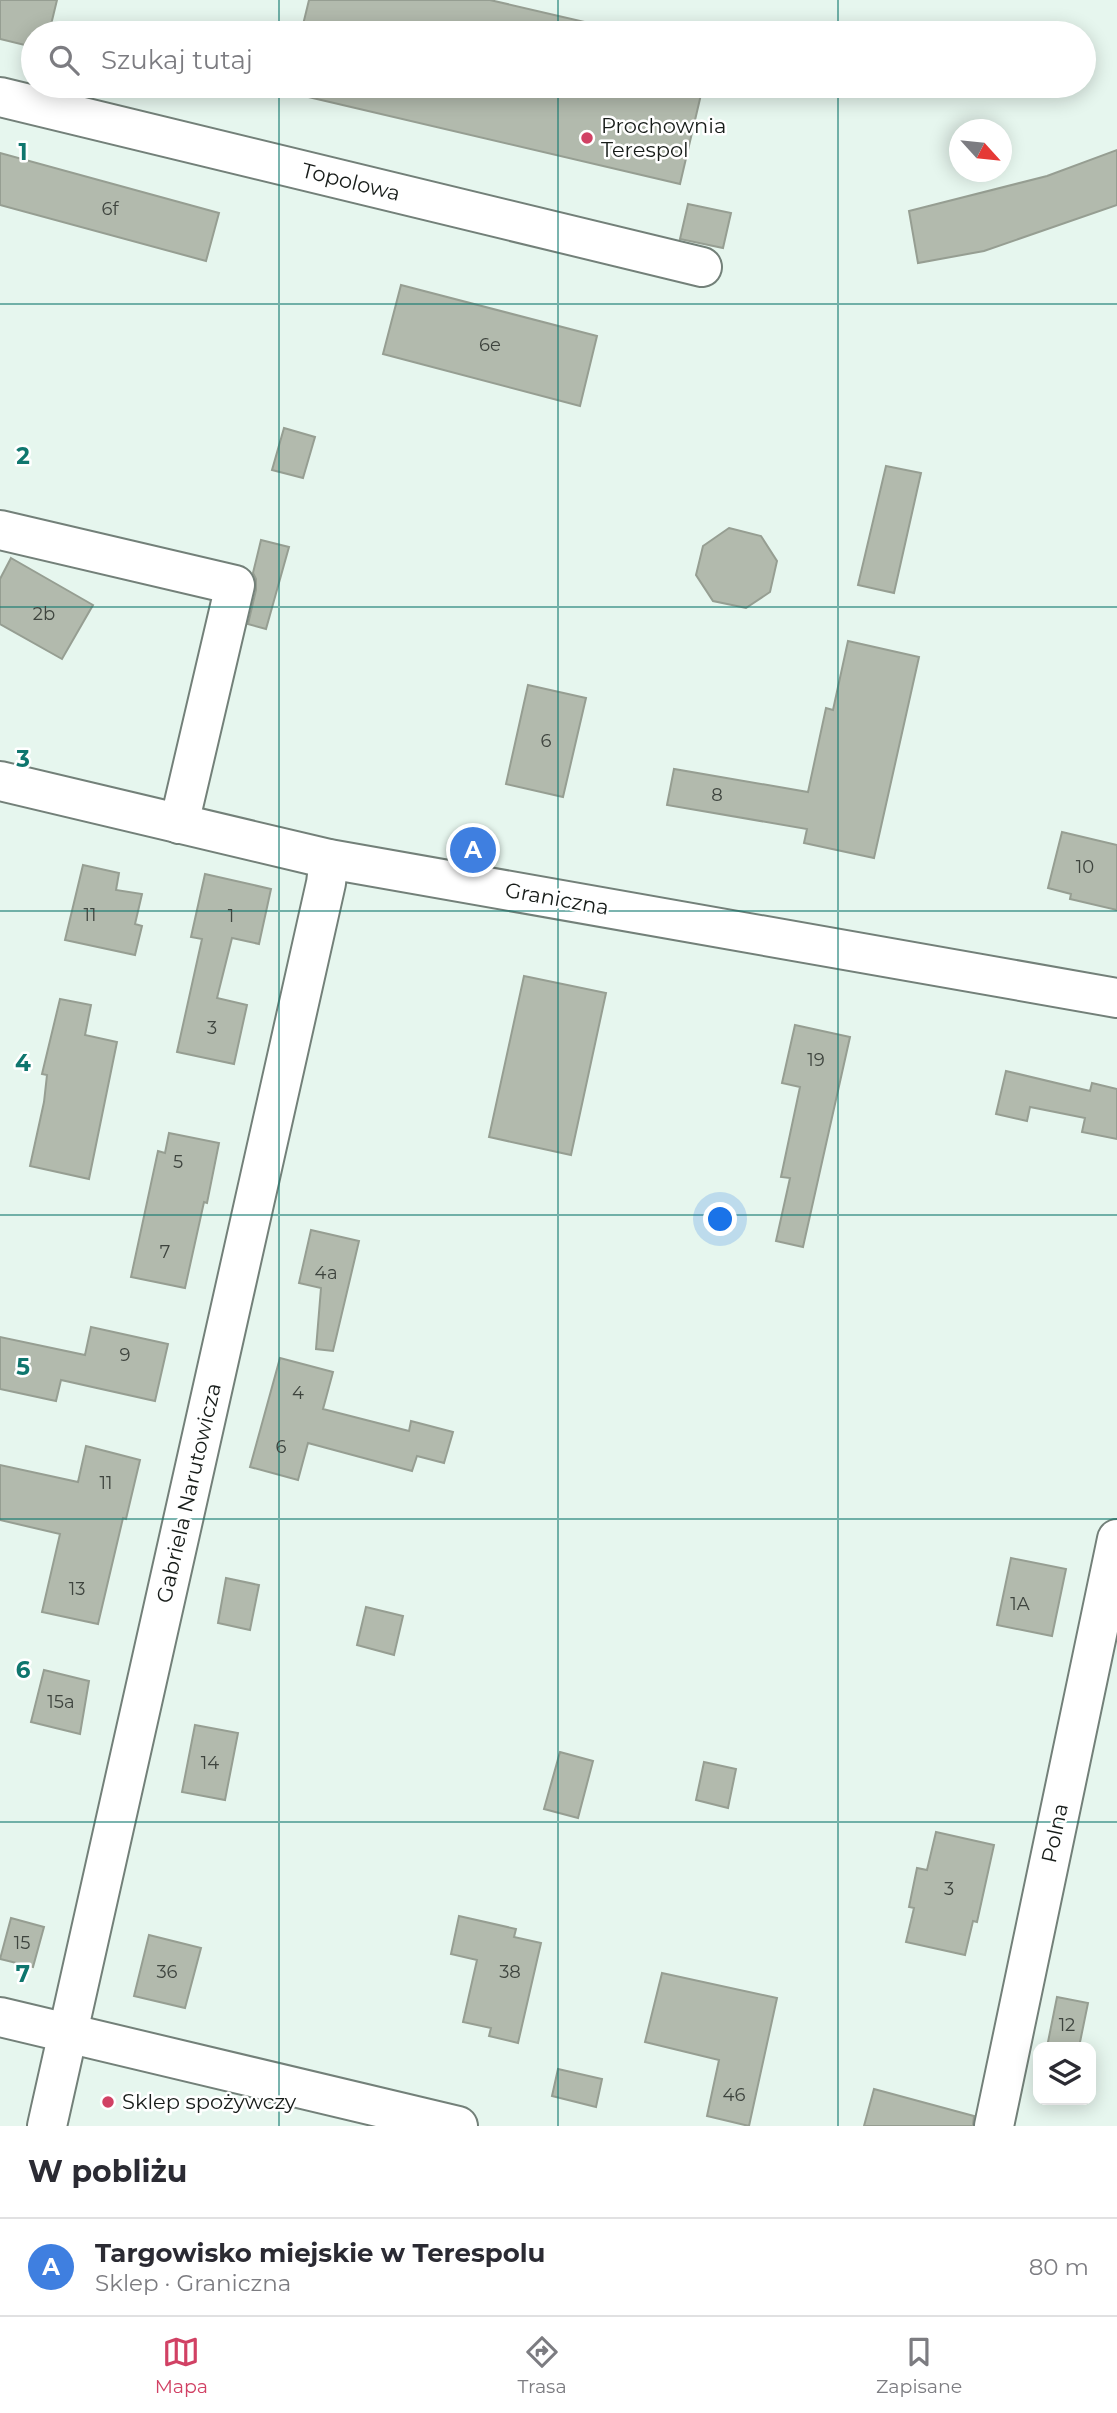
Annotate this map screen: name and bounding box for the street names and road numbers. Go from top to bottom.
street label: Topolowa [299,157,403,206]
street label: Graniczna [503,877,611,920]
street label: Gabriela Narutowicza [151,1381,226,1605]
street label: Polna [1036,1801,1073,1865]

